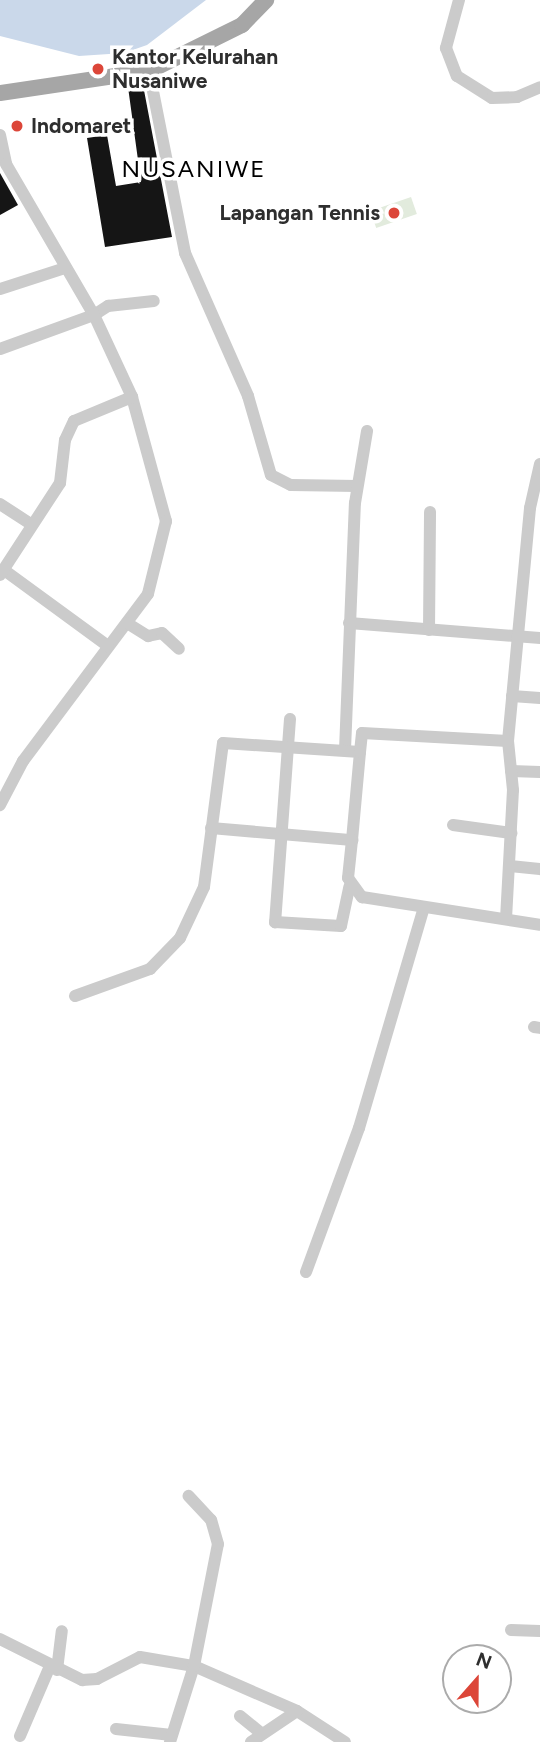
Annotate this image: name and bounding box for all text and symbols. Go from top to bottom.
place label: Kantor Kelurahan Nusaniwe [112,44,278,94]
marker: Kantor Kelurahan Nusaniwe [90,61,106,77]
place label: Indomaret [31,113,131,139]
marker: Indomaret [9,118,25,134]
district label: NUSANIWE [123,155,265,183]
place label: Lapangan Tennis [219,200,380,226]
marker: Lapangan Tennis [386,205,402,221]
north arrow [442,1644,512,1714]
text: N [473,1647,495,1674]

